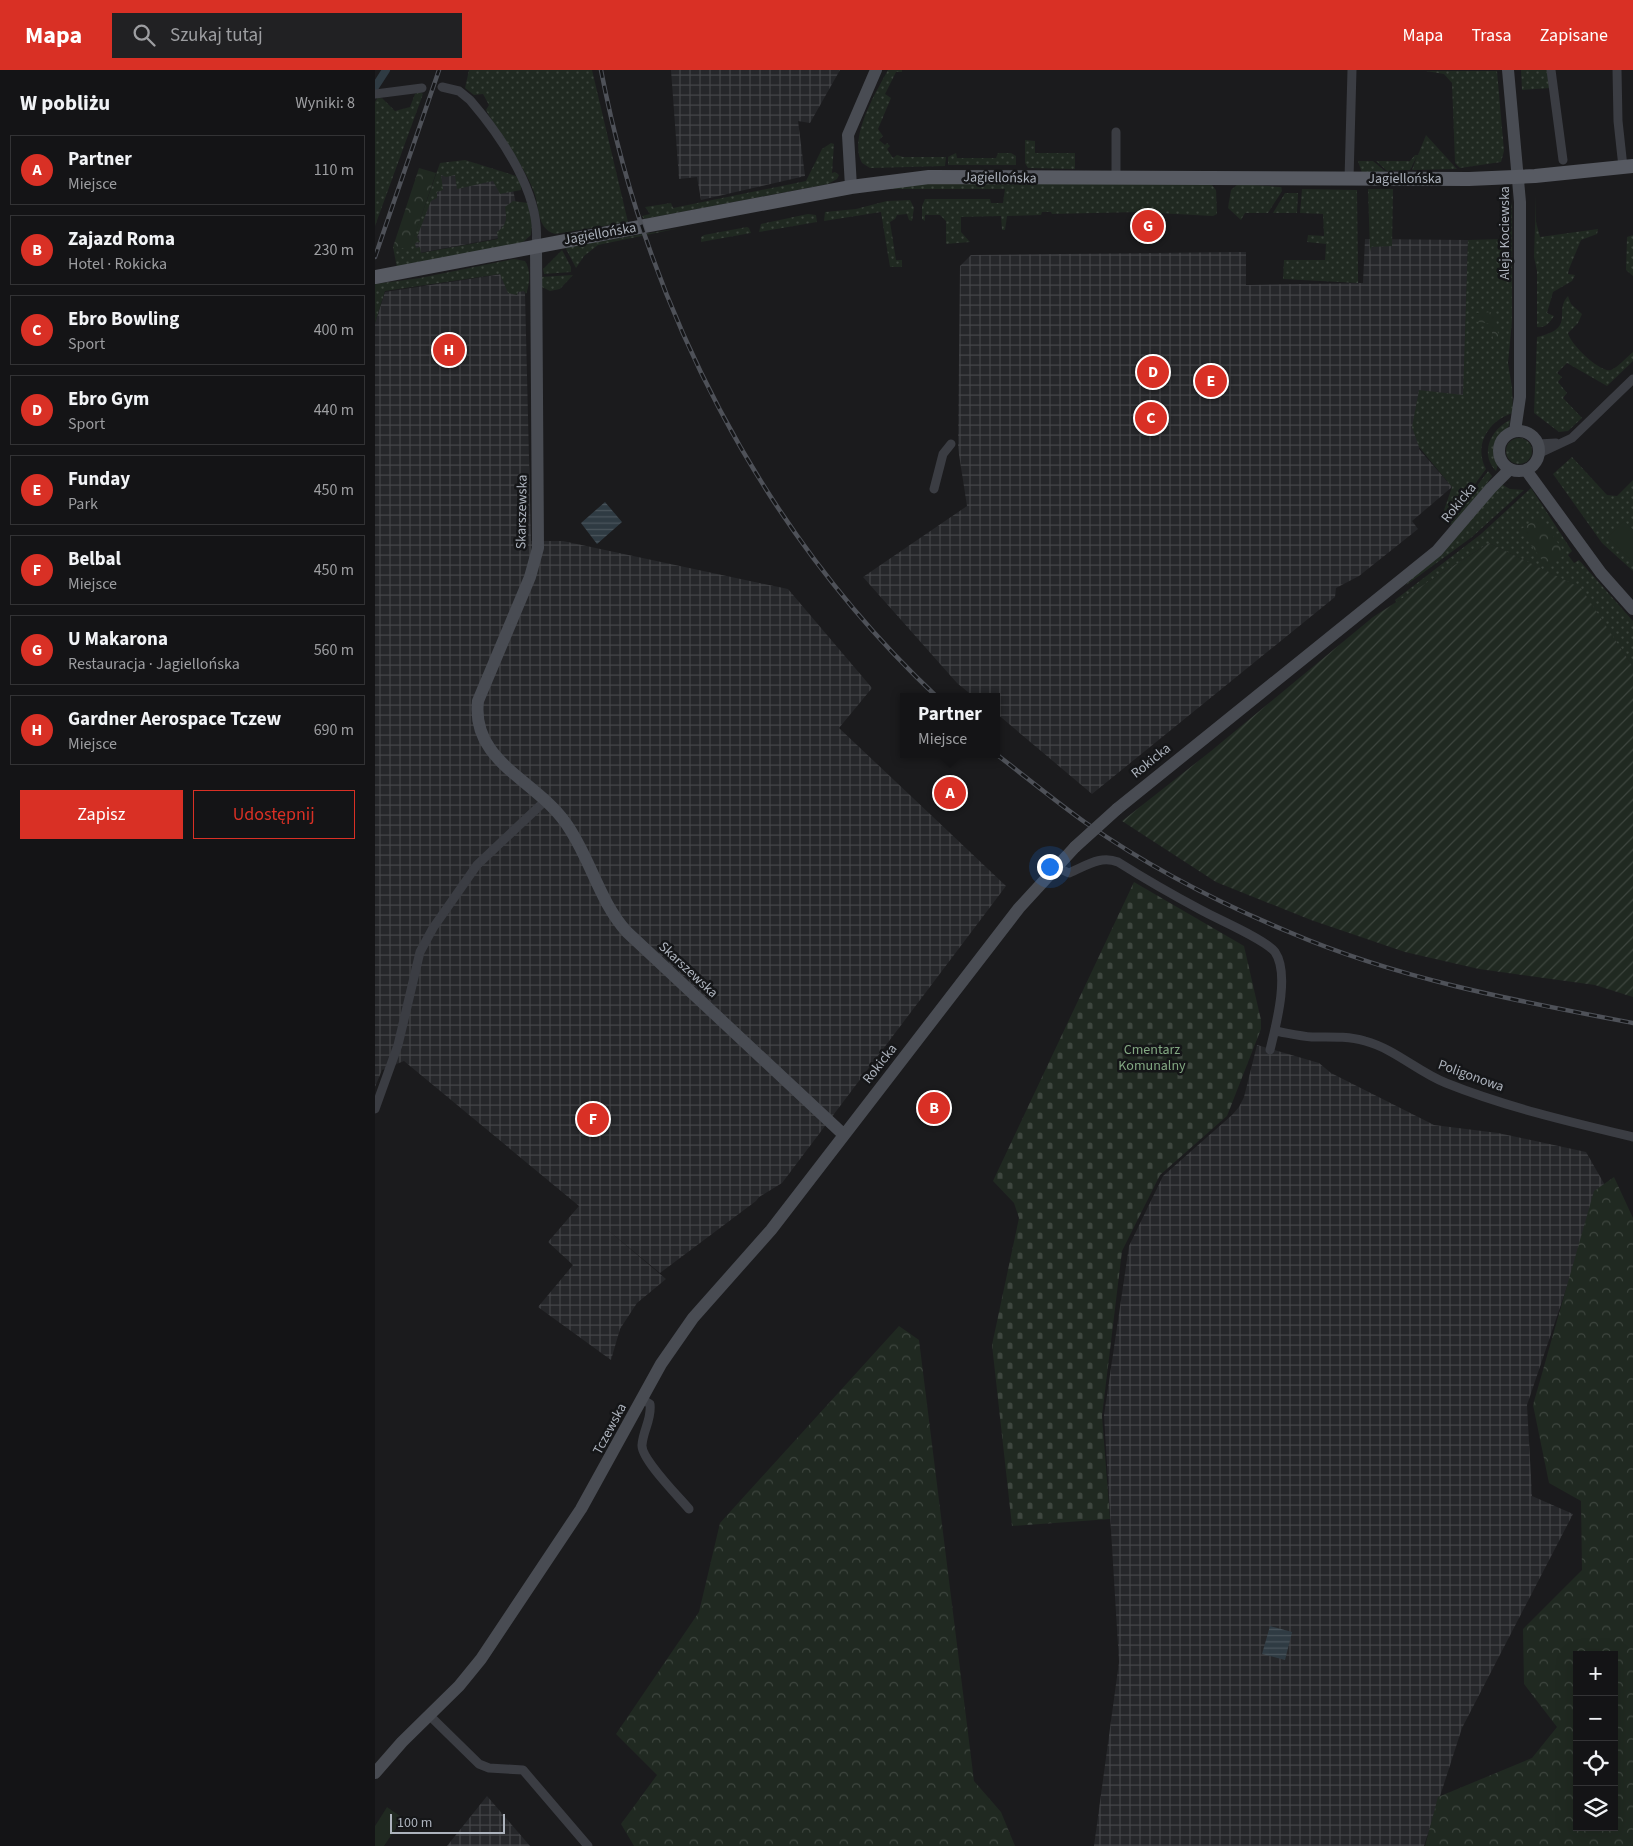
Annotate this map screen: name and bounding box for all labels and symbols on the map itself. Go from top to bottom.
street label: Jagiellońska [963,167,1037,189]
street label: Jagiellońska [1368,169,1442,189]
street label: Aleja Kociewska [1495,186,1515,280]
pin: G [1132,207,1164,245]
street label: Jagiellońska [562,218,638,250]
pin: H [433,331,465,369]
pin: D [1137,353,1169,391]
pin: E [1195,362,1227,400]
pin: C [1135,399,1167,437]
street label: Skarszewska [511,475,533,549]
street label: Rokicka [1437,479,1481,527]
street label: Rokicka [1127,739,1175,783]
pin: A [934,774,966,812]
your location [1037,854,1063,880]
street label: Skarszewska [654,937,722,1003]
street label: Rokicka [858,1040,902,1088]
park label: Cmentarz Komunalny [1118,1040,1186,1076]
street label: Poligonowa [1435,1055,1507,1097]
pin: B [918,1089,950,1127]
pin: F [577,1100,609,1138]
street label: Tczewska [588,1400,632,1458]
scale bar [390,1811,505,1834]

